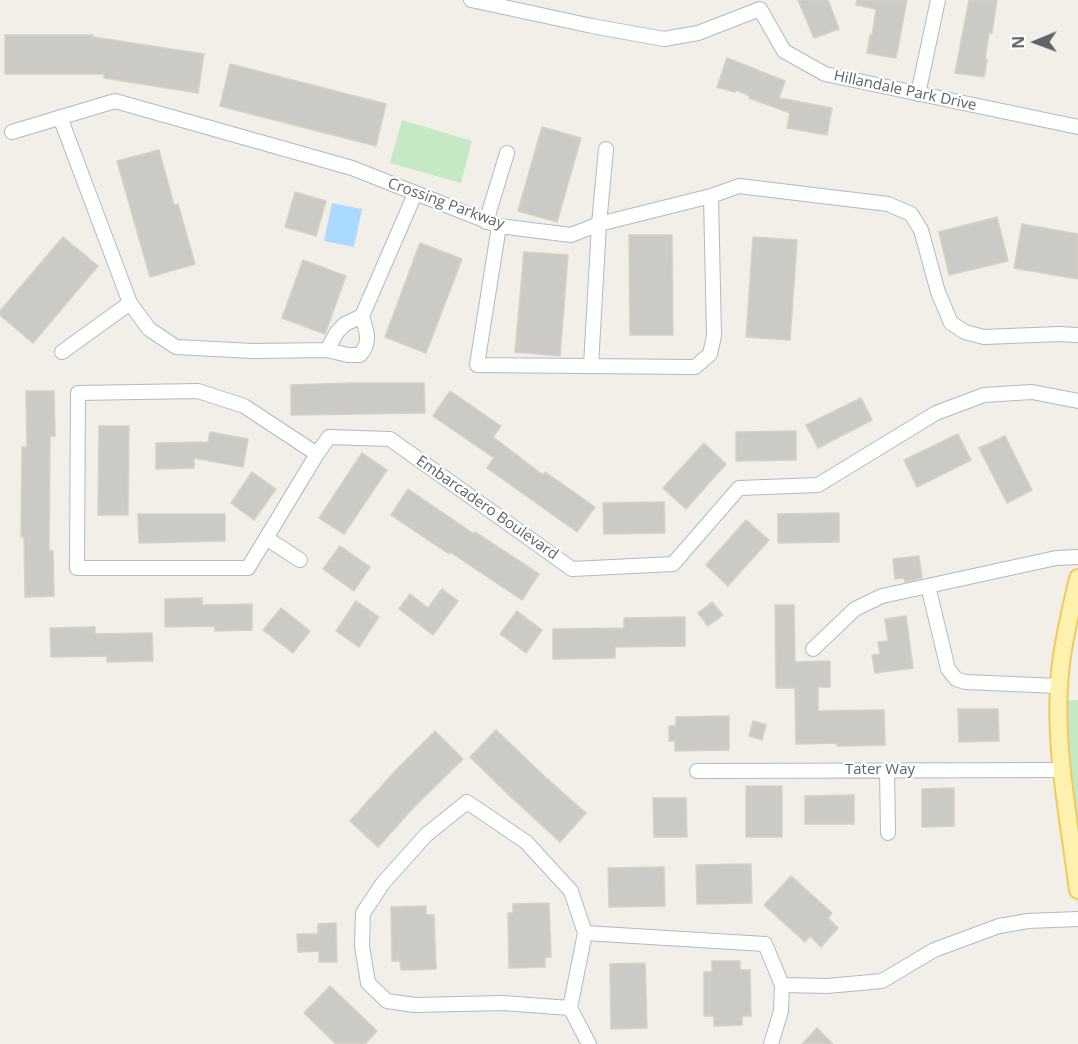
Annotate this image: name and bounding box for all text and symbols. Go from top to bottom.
north arrow [1006,12,1066,72]
text: N [1007,36,1029,49]
street label: Hillandale Park Drive [832,67,978,115]
street label: Crossing Parkway [385,175,507,233]
street label: Embarcadero Boulevard [412,452,562,564]
street label: Tater Way [845,761,915,779]

